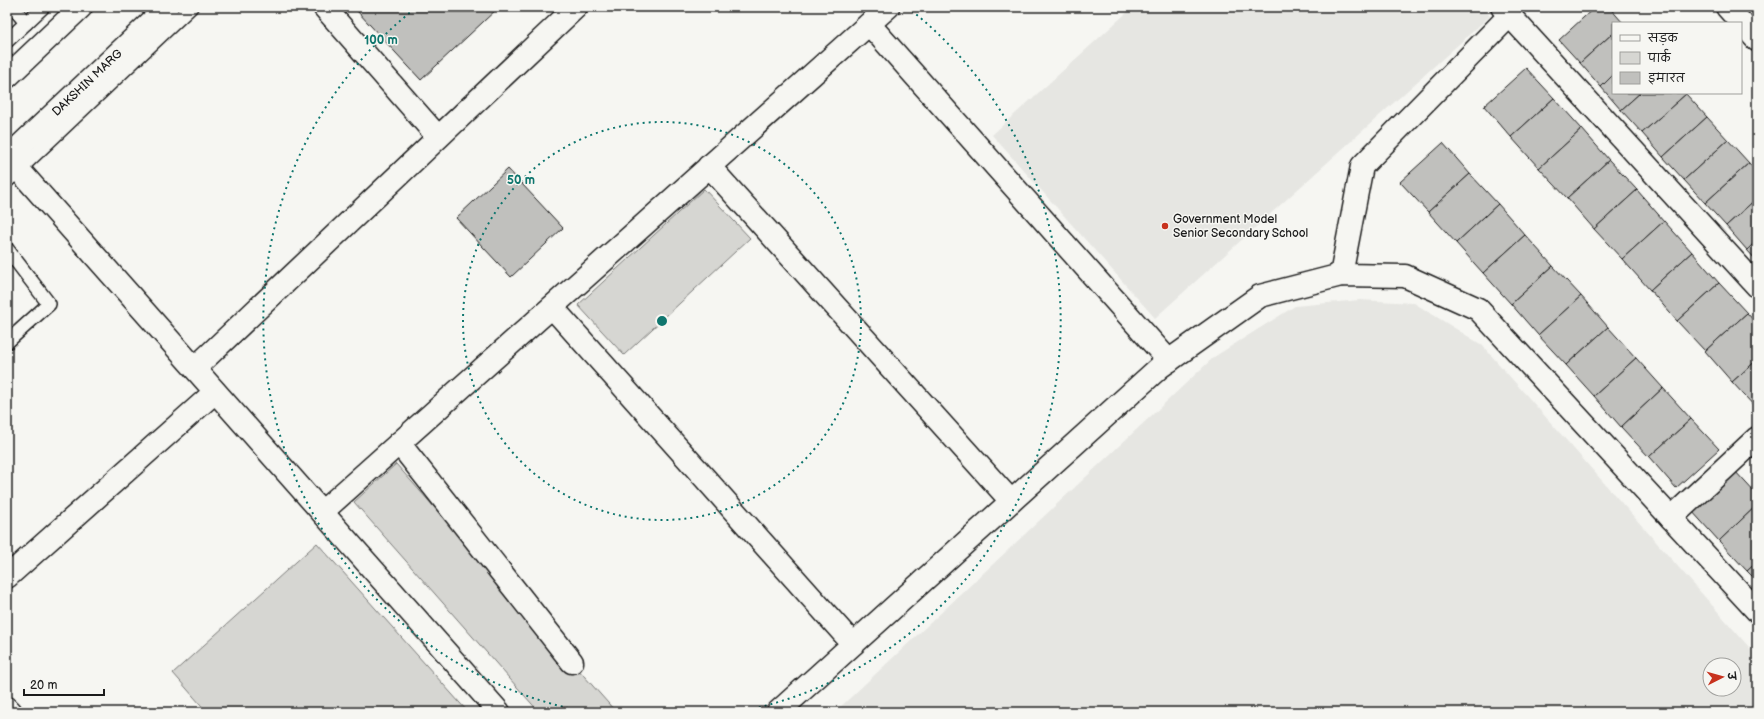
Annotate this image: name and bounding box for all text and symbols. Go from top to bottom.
legend [1612,22,1742,94]
text: सड़क [1647,31,1679,46]
text: 100 m [364,33,398,48]
street label: DAKSHIN MARG [49,46,125,119]
text: पार्क [1647,48,1672,66]
text: इमारत [1648,71,1686,86]
text: 50 m [507,173,535,188]
place label: Government Model Senior Secondary School [1173,212,1308,241]
marker: Government Model Senior Secondary School [1160,221,1170,231]
centre of rings [655,314,669,328]
north arrow [1702,657,1742,697]
scale bar [24,671,104,697]
text: उ [1724,671,1738,682]
text: 20 m [30,678,57,693]

